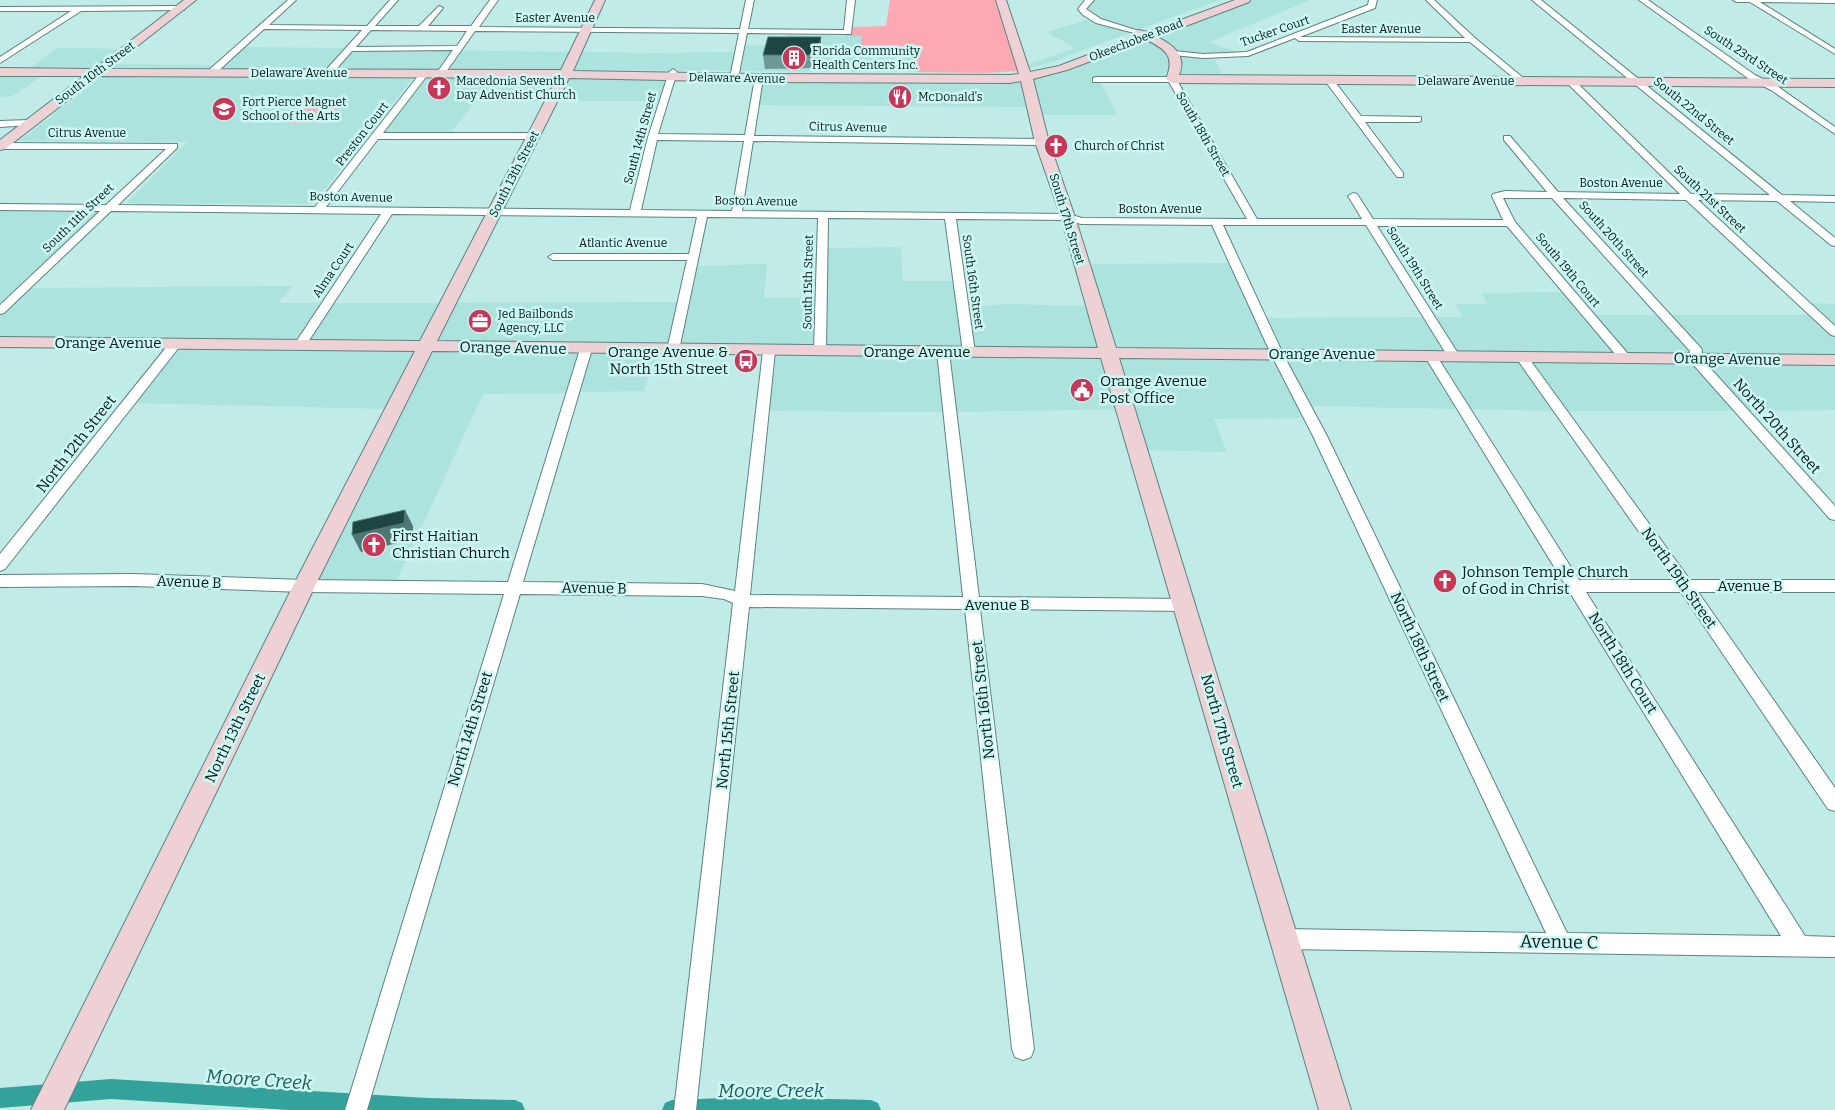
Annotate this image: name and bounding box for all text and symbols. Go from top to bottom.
street label: Easter Avenue [515,11,595,25]
street label: Tucker Court [1239,12,1312,49]
street label: Okeechobee Road [1087,16,1185,64]
street label: Easter Avenue [1341,22,1421,36]
street label: South 23rd Street [1701,23,1791,88]
street label: South 10th Street [52,38,138,107]
place label: Florida Community Health Centers Inc. [812,44,921,72]
building icon: Florida Community Health Centers Inc. [781,45,807,71]
street label: Delaware Avenue [251,66,347,80]
street label: Delaware Avenue [689,70,785,86]
place label: Macedonia Seventh Day Adventist Church [456,74,576,102]
street label: Delaware Avenue [1418,74,1514,88]
street label: South 22nd Street [1651,74,1738,148]
church icon: Macedonia Seventh Day Adventist Church [426,75,452,101]
restaurant icon: McDonald's [887,84,913,110]
street label: South 18th Street [1173,89,1233,179]
street label: South 14th Street [621,90,659,186]
place label: McDonald's [918,90,983,104]
place label: Fort Pierce Magnet School of the Arts [242,95,347,123]
school or university icon: Fort Pierce Magnet School of the Arts [211,96,237,122]
street label: Preston Court [333,99,392,169]
street label: Citrus Avenue [809,119,887,135]
street label: Citrus Avenue [48,126,126,140]
street label: South 13th Street [486,128,542,220]
church icon: Church of Christ [1043,133,1069,159]
place label: Church of Christ [1074,139,1165,153]
street label: South 21st Street [1671,162,1749,236]
street label: South 17th Street [1047,172,1088,267]
street label: Boston Avenue [1579,176,1663,190]
street label: South 11th Street [40,180,117,255]
street label: Boston Avenue [309,189,393,205]
street label: Boston Avenue [714,193,798,209]
street label: South 20th Street [1576,198,1652,280]
street label: Boston Avenue [1118,202,1202,216]
street label: South 19th Street [1384,224,1447,313]
street label: South 19th Court [1533,230,1604,311]
street label: South 15th Street [800,234,816,329]
street label: South 16th Street [959,234,987,331]
street label: Atlantic Avenue [579,236,667,250]
street label: Alma Court [309,239,357,300]
place label: Jed Bailbonds Agency, LLC [497,307,574,335]
office icon: Jed Bailbonds Agency, LLC [467,308,493,334]
street label: Orange Avenue [55,334,161,352]
street label: Orange Avenue [459,338,567,358]
place label: Orange Avenue & North 15th Street [608,343,729,378]
street label: Orange Avenue [864,343,970,361]
street label: Orange Avenue [1269,345,1375,363]
bus stop icon: Orange Avenue & North 15th Street [733,348,759,374]
street label: Orange Avenue [1673,349,1781,369]
place label: Orange Avenue Post Office [1100,372,1207,407]
street label: North 20th Street [1729,375,1825,478]
public building icon: Orange Avenue Post Office [1069,377,1095,403]
street label: North 12th Street [32,391,120,496]
street label: North 19th Street [1637,524,1721,633]
place label: First Haitian Christian Church [392,527,511,562]
church icon: First Haitian Christian Church [361,532,387,558]
place label: Johnson Temple Church of God in Christ [1461,563,1629,598]
church icon: Johnson Temple Church of God in Christ [1432,568,1458,594]
street label: Avenue B [156,572,222,592]
street label: Avenue B [1717,577,1783,595]
street label: Avenue B [561,578,627,598]
street label: North 18th Street [1387,589,1454,705]
street label: Avenue B [964,596,1030,614]
street label: North 18th Court [1585,609,1662,718]
street label: North 16th Street [968,639,998,760]
street label: North 14th Street [444,669,496,789]
street label: North 13th Street [201,670,269,785]
street label: North 15th Street [713,670,743,790]
street label: North 17th Street [1197,672,1247,791]
street label: Avenue C [1520,930,1598,954]
water label: Moore Creek [205,1064,313,1095]
water label: Moore Creek [718,1079,825,1102]

